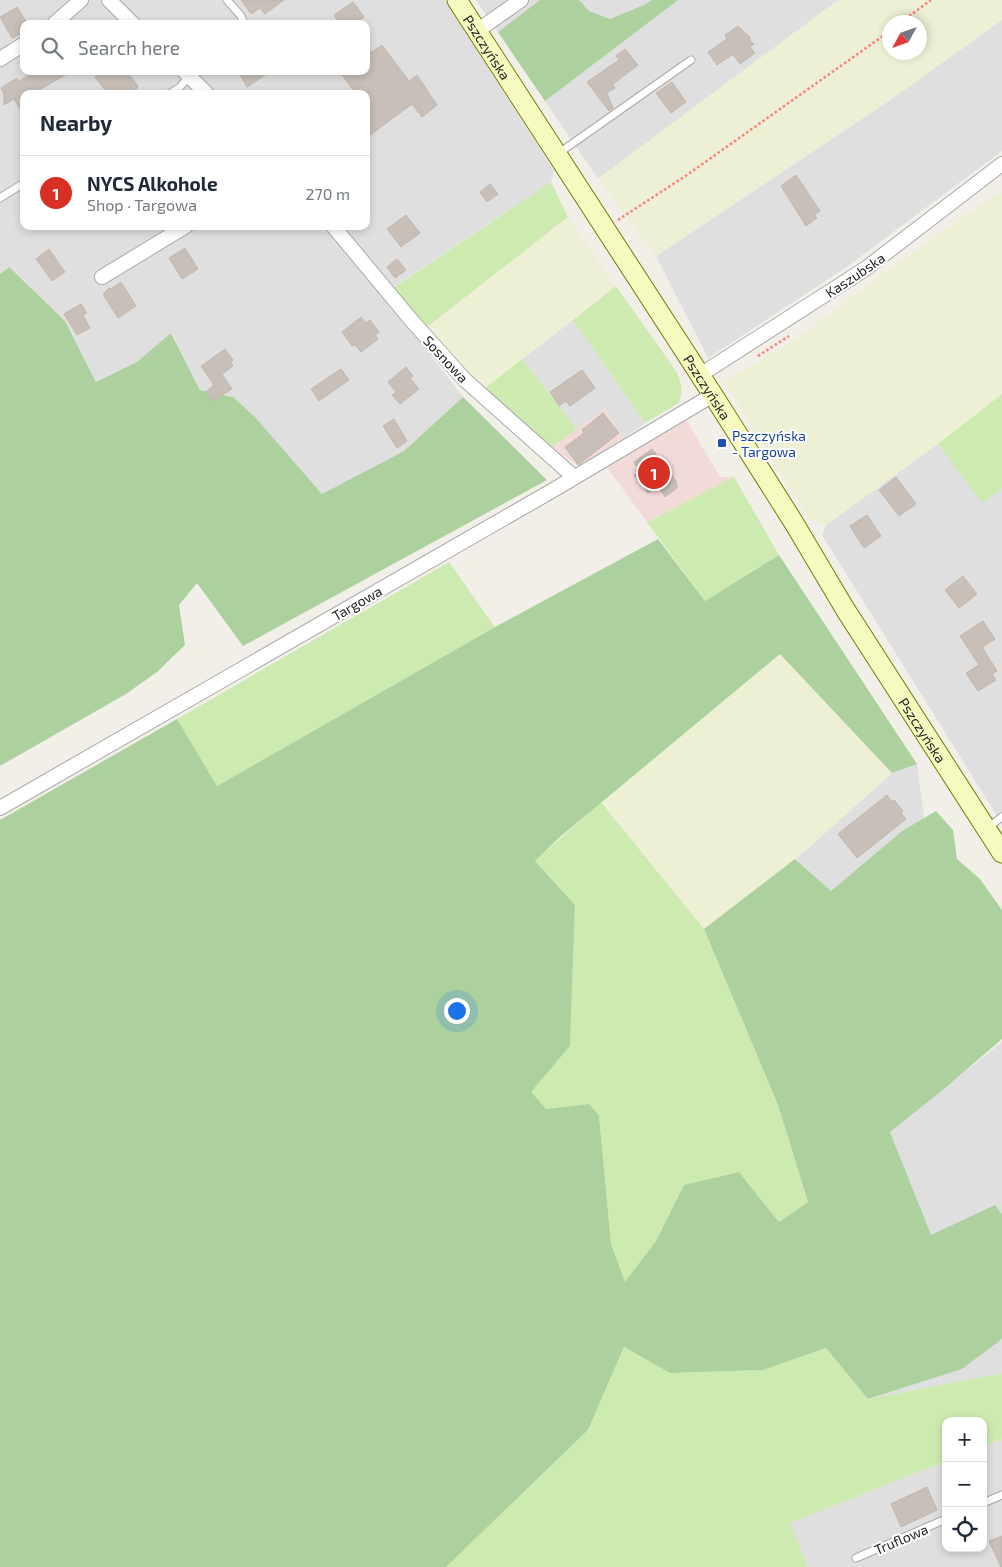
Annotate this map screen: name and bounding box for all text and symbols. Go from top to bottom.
street label: Pszczyńska [460,11,515,83]
north arrow [882,15,927,60]
search box [20,20,370,75]
icon: search [38,34,66,62]
text: Search here [78,36,180,59]
text: Nearby [40,110,112,135]
text: NYCS Alkohole [87,172,218,195]
text: 1 [53,184,59,203]
text: 270 m [306,184,350,203]
text: Shop · Targowa [87,195,197,214]
street label: Kaszubska [822,249,888,301]
street label: Sosnowa [420,332,472,386]
street label: Pszczyńska [680,351,735,423]
place label: Pszczyńska - Targowa [732,427,806,460]
marker: Pszczyńska - Targowa [716,437,728,449]
pin: 1 [638,454,670,492]
street label: Targowa [329,582,385,624]
street label: Pszczyńska [896,694,950,766]
your location [444,998,470,1024]
map controls [942,1417,987,1552]
button: + [942,1417,987,1462]
button: − [942,1462,987,1507]
button: locate [942,1507,987,1552]
street label: Truflowa [872,1520,930,1558]

